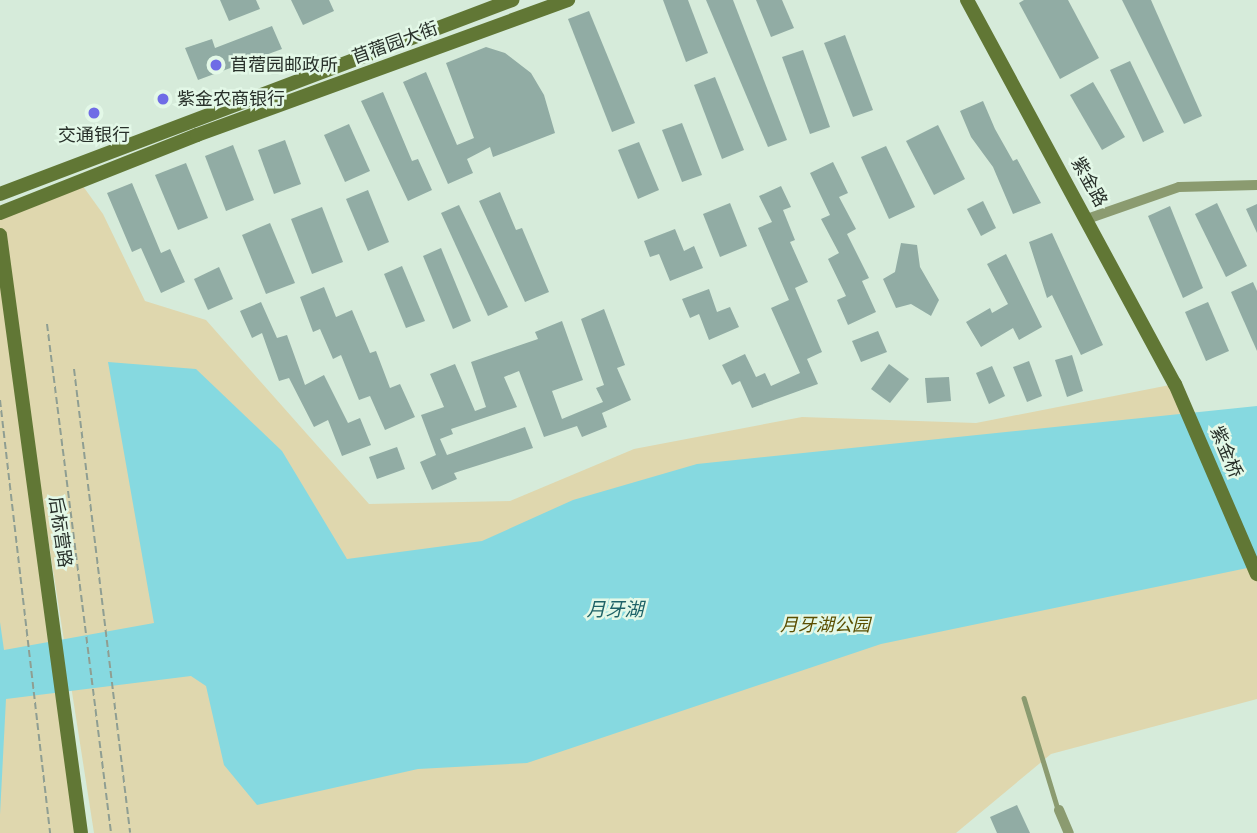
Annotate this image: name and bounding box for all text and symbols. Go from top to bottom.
street label: 苜蓿园大街 [349,17,441,69]
place label: 苜蓿园邮政所 [230,54,338,76]
marker: 苜蓿园邮政所 [208,57,224,73]
place label: 紫金农商银行 [177,88,285,110]
marker: 紫金农商银行 [155,91,171,107]
marker: 交通银行 [86,105,102,121]
place label: 交通银行 [58,124,130,146]
street label: 紫金路 [1066,153,1112,211]
street label: 紫金桥 [1206,423,1246,481]
street label: 后标营路 [44,495,76,569]
water label: 月牙湖 [587,599,643,621]
park label: 月牙湖公园 [780,614,870,636]

